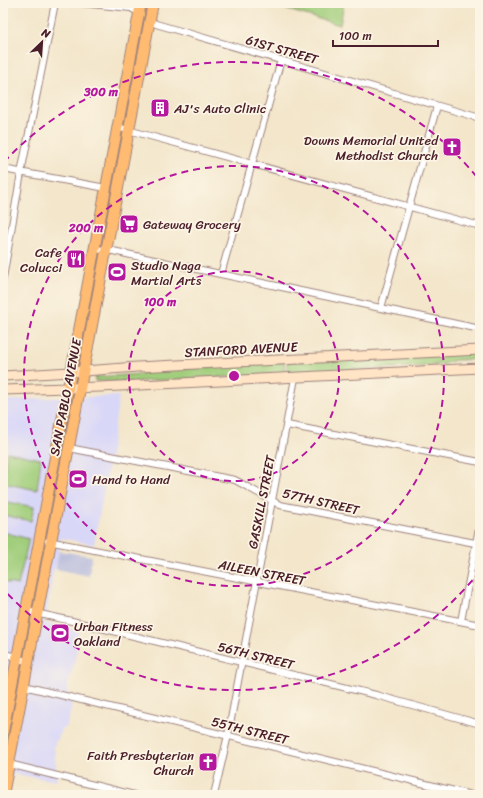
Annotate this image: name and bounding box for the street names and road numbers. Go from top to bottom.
street label: 61ST STREET [243,28,322,71]
street label: STANFORD AVENUE [184,335,299,364]
street label: SAN PABLO AVENUE [43,336,88,458]
street label: GASKILL STREET [241,452,282,551]
street label: 57TH STREET [280,481,363,522]
street label: AILEEN STREET [215,553,309,593]
street label: 56TH STREET [215,635,298,676]
street label: 55TH STREET [209,710,292,752]

